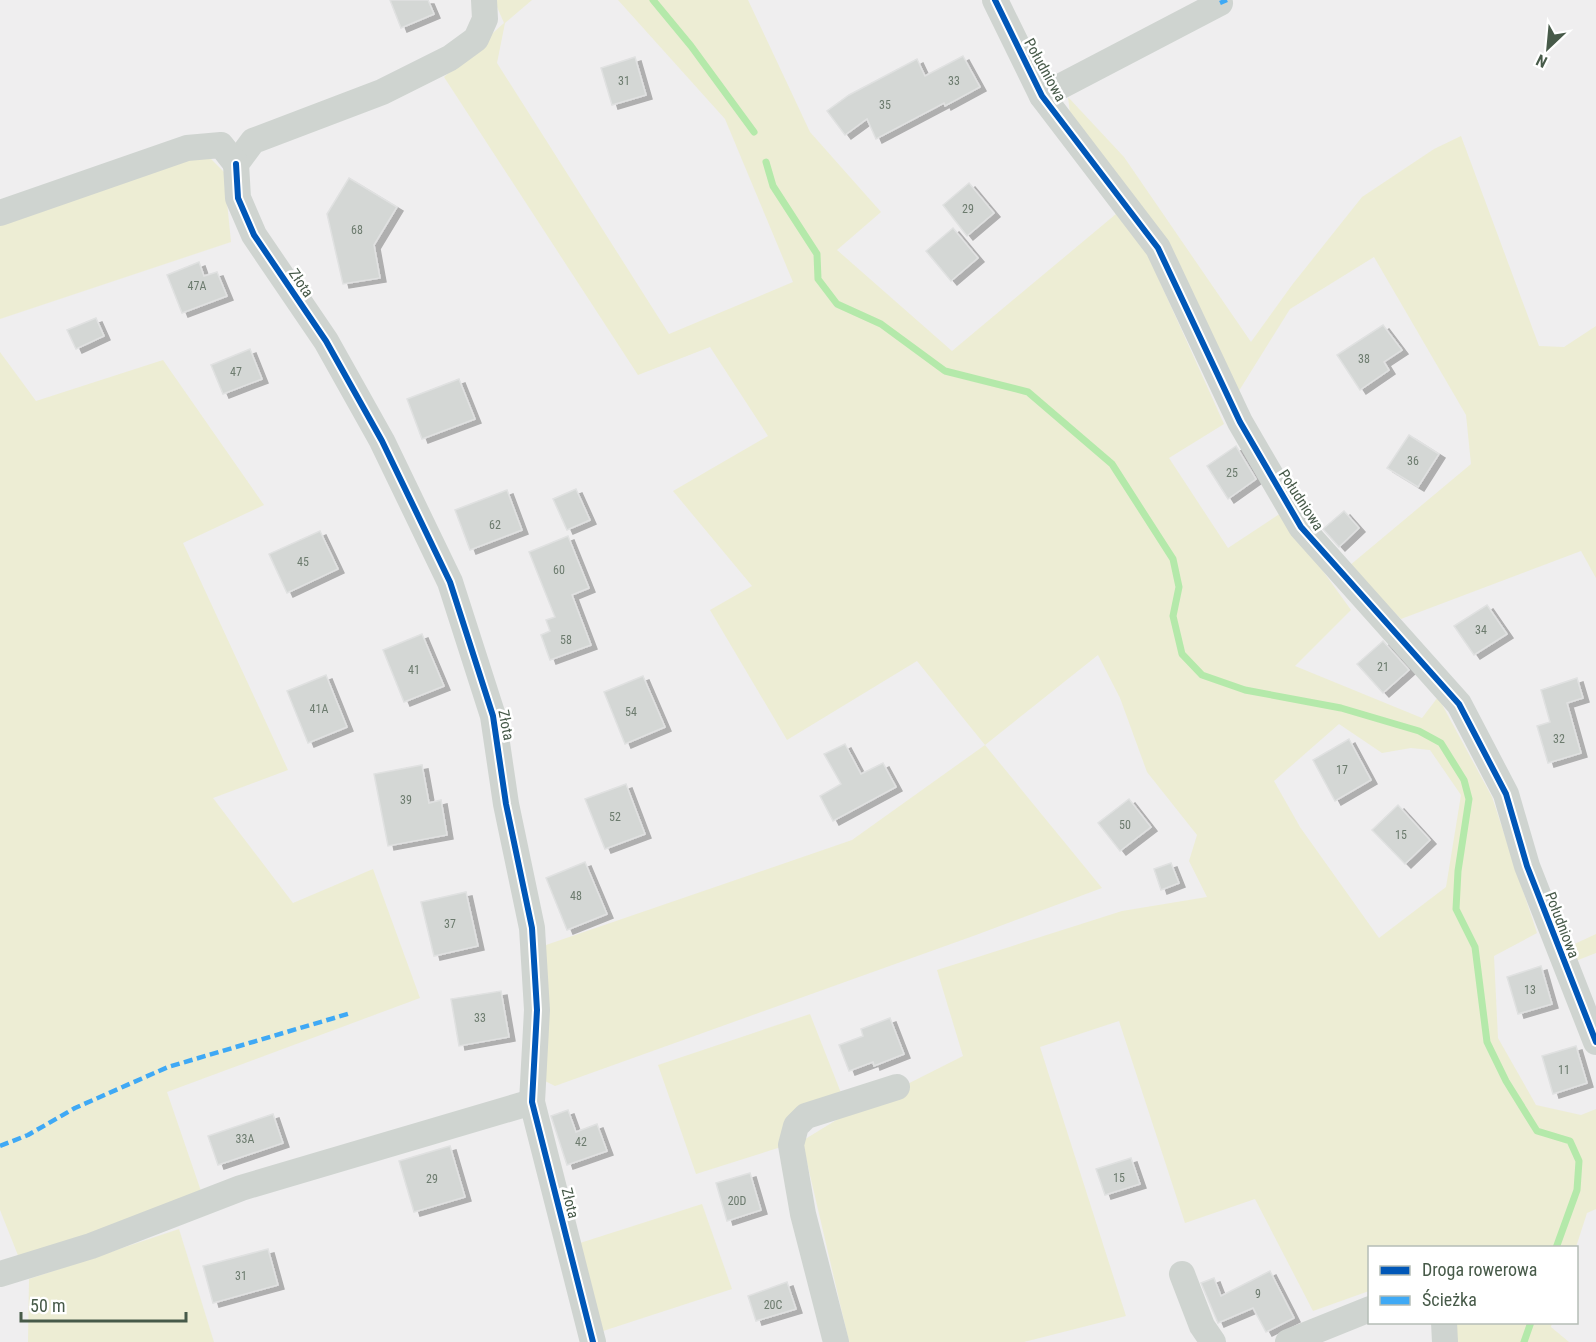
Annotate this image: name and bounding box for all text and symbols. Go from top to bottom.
north arrow [1518,18,1578,78]
street label: Południowa [1020,35,1070,105]
text: N [1533,50,1550,72]
house number: 31 [618,74,630,88]
house number: 33 [948,74,960,88]
house number: 35 [879,98,891,112]
house number: 29 [962,202,974,216]
house number: 68 [351,223,363,237]
street label: Złota [285,265,317,301]
house number: 47A [188,279,206,293]
house number: 38 [1358,352,1370,366]
house number: 47 [230,365,242,379]
house number: 36 [1407,454,1419,468]
house number: 25 [1226,466,1238,480]
street label: Południowa [1275,466,1327,534]
house number: 62 [489,518,501,532]
house number: 45 [297,555,309,569]
house number: 60 [553,563,565,577]
house number: 34 [1475,623,1487,637]
house number: 58 [560,633,572,647]
house number: 21 [1377,660,1389,674]
house number: 41 [408,663,420,677]
house number: 41A [310,702,328,716]
house number: 54 [625,705,637,719]
street label: Złota [494,708,518,742]
house number: 32 [1553,732,1565,746]
house number: 17 [1336,763,1348,777]
house number: 39 [400,793,412,807]
house number: 52 [609,810,621,824]
house number: 50 [1119,818,1131,832]
house number: 15 [1395,828,1407,842]
house number: 48 [570,889,582,903]
street label: Południowa [1541,889,1583,961]
house number: 37 [444,917,456,931]
house number: 13 [1524,983,1536,997]
house number: 33 [474,1011,486,1025]
house number: 11 [1558,1063,1570,1077]
house number: 33A [236,1132,254,1146]
house number: 42 [575,1135,587,1149]
house number: 15 [1113,1171,1125,1185]
house number: 29 [426,1172,438,1186]
street label: Złota [558,1186,582,1220]
house number: 20D [728,1194,746,1208]
legend [1368,1246,1578,1324]
text: Droga rowerowa [1422,1259,1537,1280]
house number: 31 [235,1269,247,1283]
scale bar [21,1285,186,1323]
house number: 9 [1255,1287,1261,1301]
text: Ścieżka [1422,1289,1477,1310]
text: 50 m [30,1295,65,1316]
house number: 20C [764,1298,783,1312]

